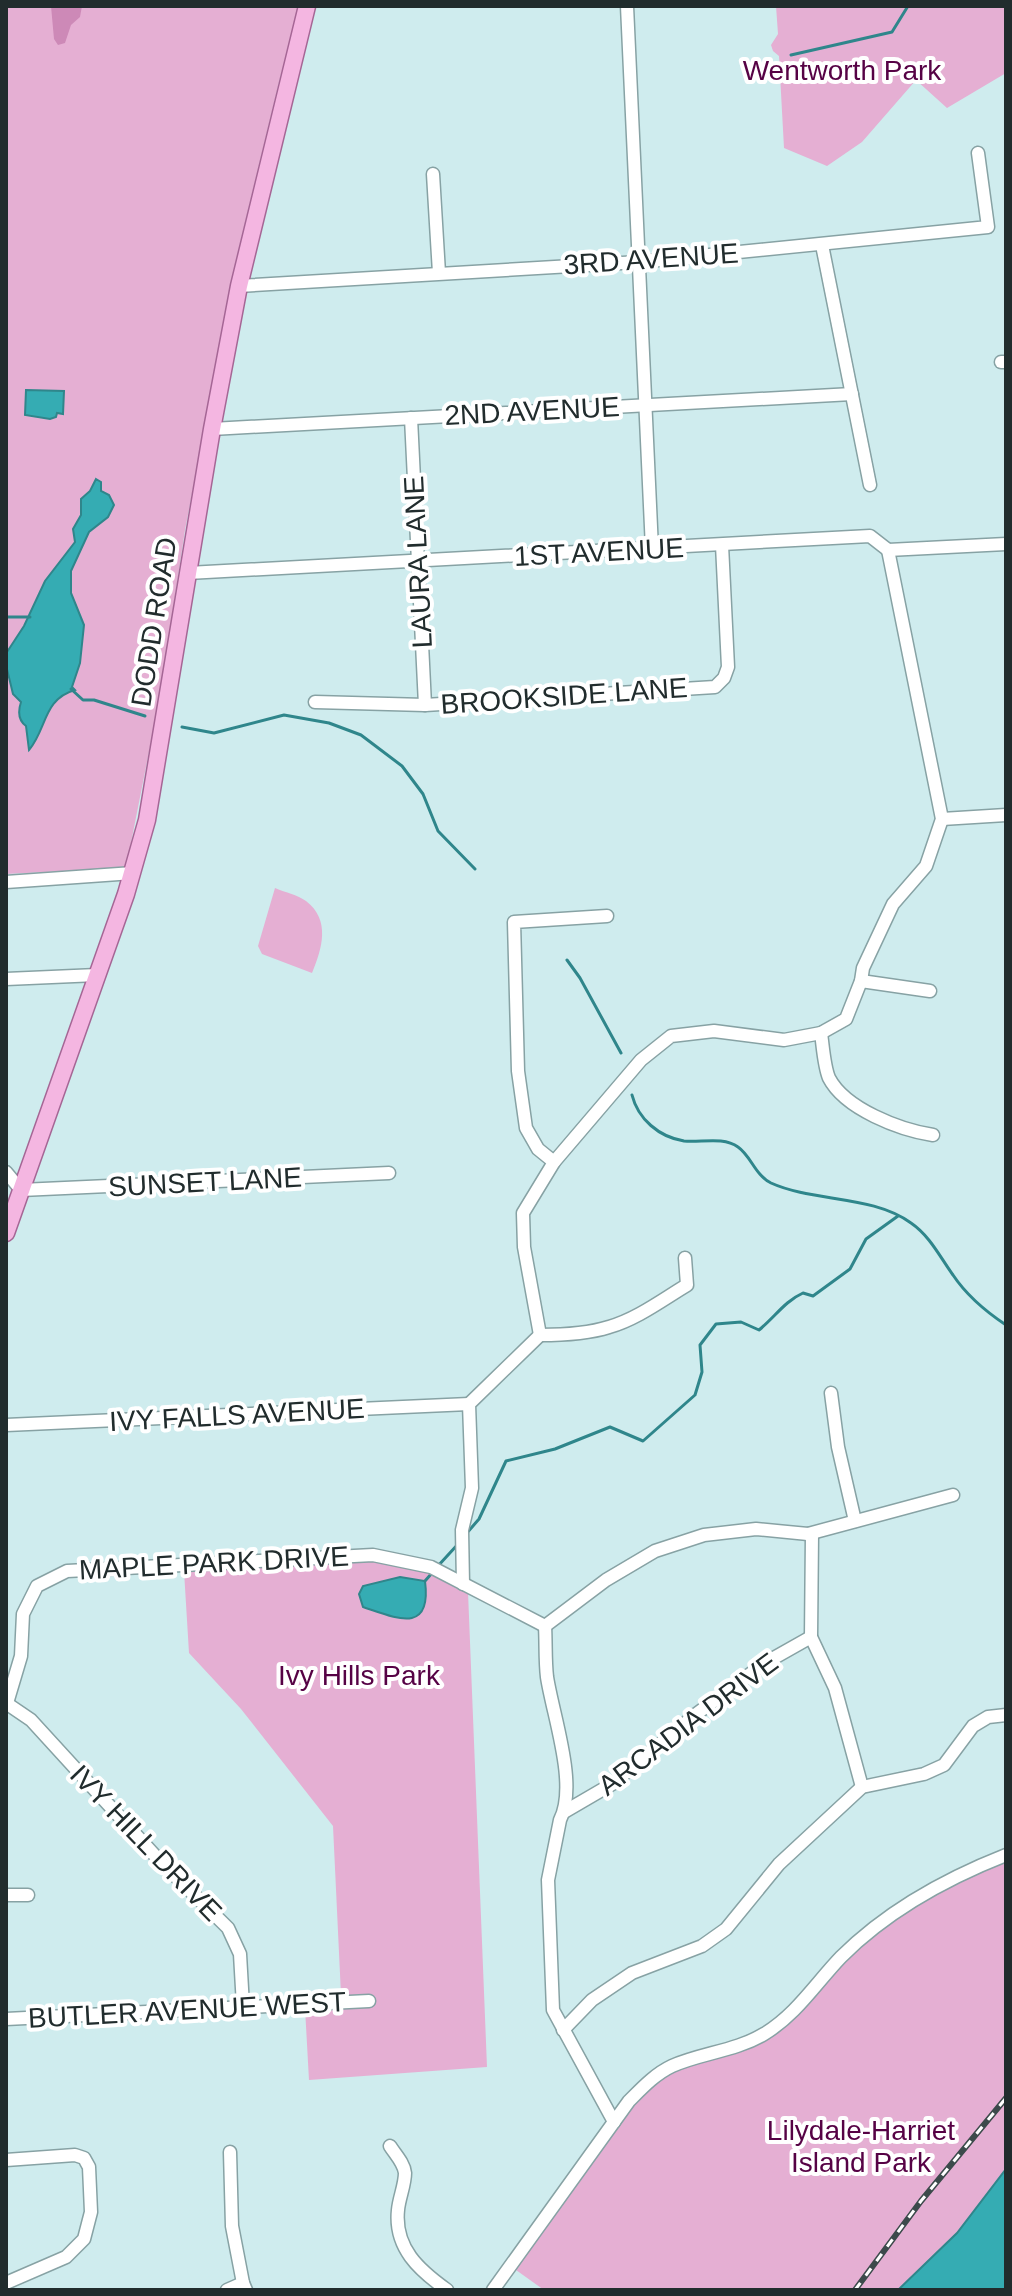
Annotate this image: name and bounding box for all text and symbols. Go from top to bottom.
park label: Wentworth Park [743,55,942,86]
street label: 3RD AVENUE [562,237,740,281]
street label: 2ND AVENUE [444,391,620,431]
street label: LAURA LANE [398,475,438,649]
street label: 1ST AVENUE [513,532,685,572]
street label: DODD ROAD [125,535,183,709]
street label: BROOKSIDE LANE [440,672,688,720]
street label: SUNSET LANE [107,1161,303,1203]
street label: IVY FALLS AVENUE [108,1393,366,1437]
street label: MAPLE PARK DRIVE [78,1540,350,1586]
street label: ARCADIA DRIVE [592,1647,784,1801]
park label: Ivy Hills Park [278,1660,441,1691]
street label: IVY HILL DRIVE [64,1759,228,1927]
street label: BUTLER AVENUE WEST [27,1986,347,2034]
park label: Lilydale-Harriet Island Park [767,2115,955,2178]

